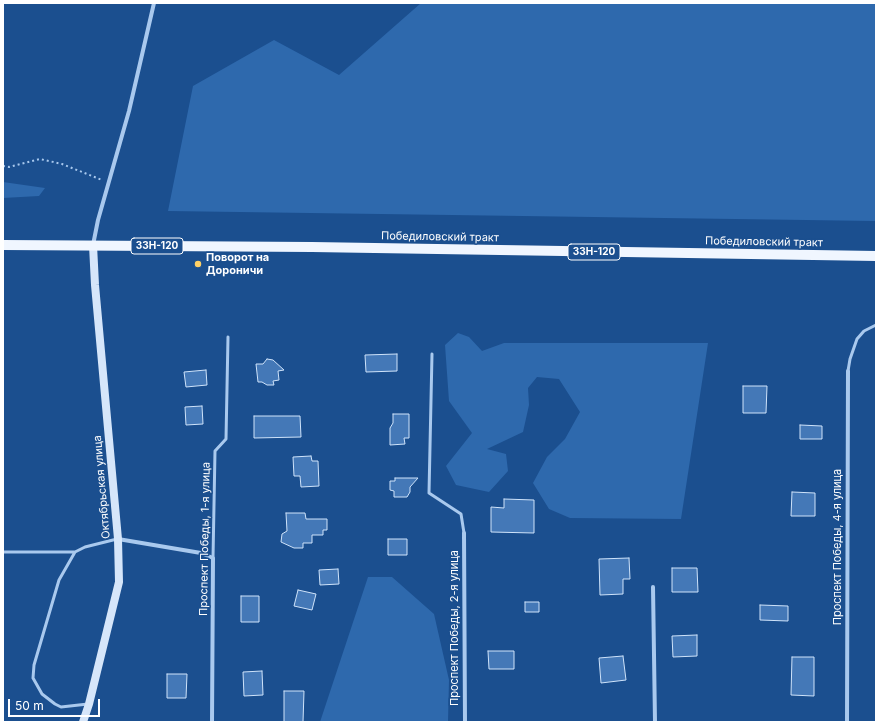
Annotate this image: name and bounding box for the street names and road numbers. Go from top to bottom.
street label: Победиловский тракт [381,229,499,245]
street label: Победиловский тракт [705,234,823,250]
road number: 33Н-120 [131,238,183,254]
road number: 33Н-120 [568,244,620,260]
street label: Октябрьская улица [91,435,113,539]
street label: Проспект Победы, 1-я улица [197,462,213,616]
street label: Проспект Победы, 4-я улица [831,469,845,625]
street label: Проспект Победы, 2-я улица [448,550,462,706]

